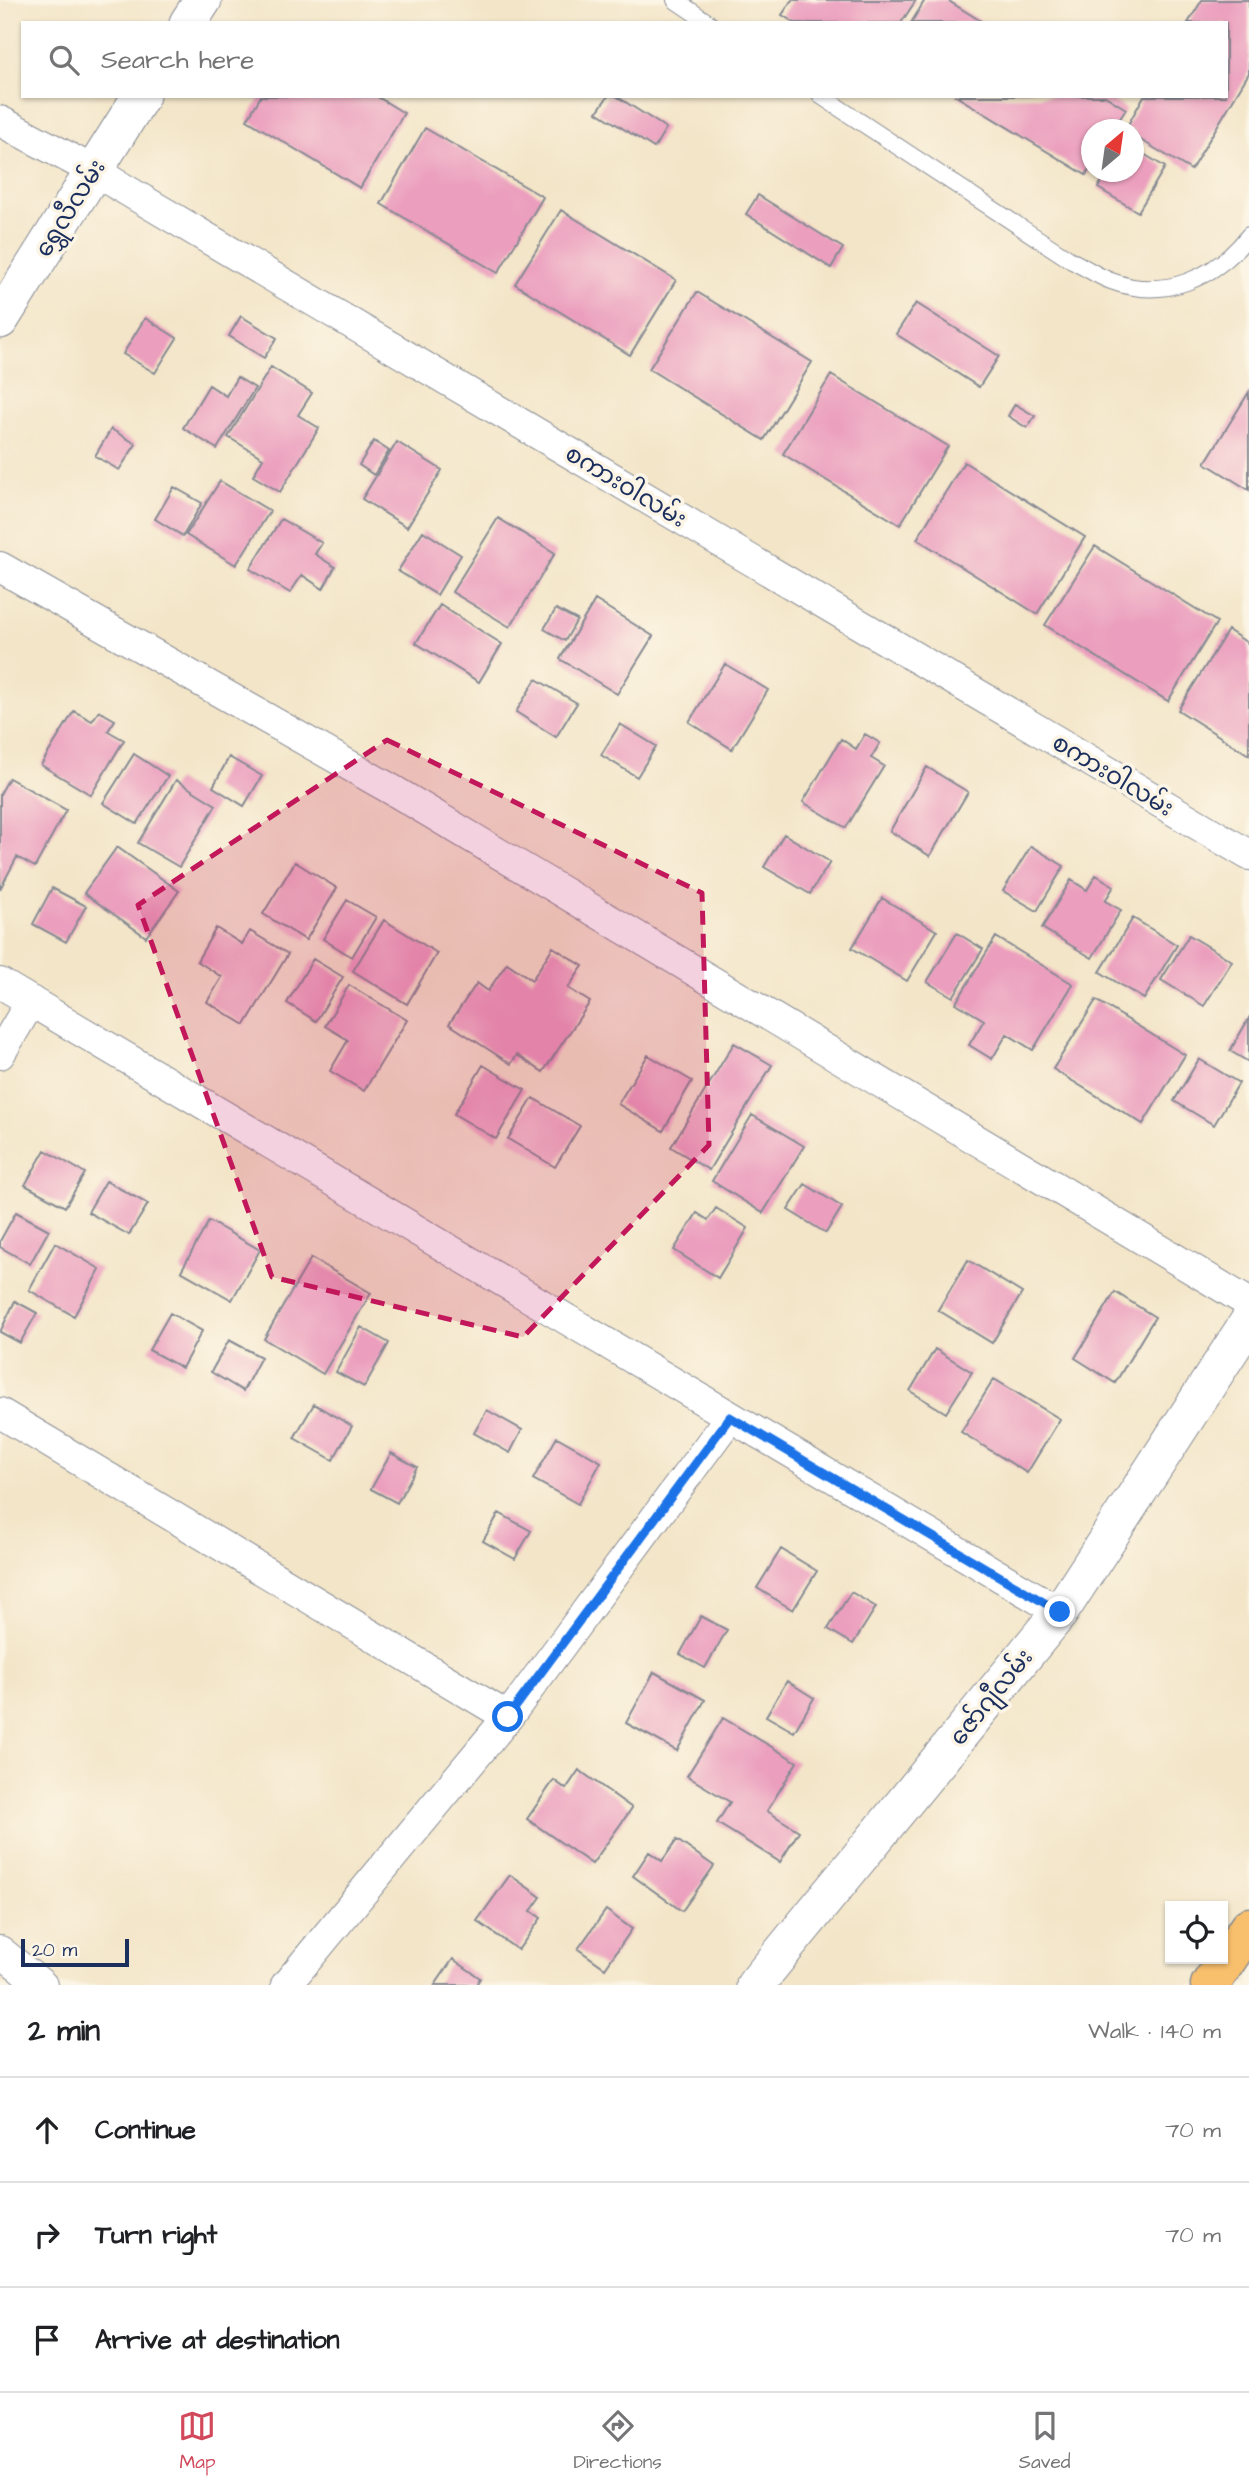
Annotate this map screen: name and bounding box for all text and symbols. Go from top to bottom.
search box [21,21,1228,98]
icon: search [45,41,83,79]
text: Search here [101,42,254,78]
north arrow [1081,119,1144,182]
street label: ရွှေလီလမ်း [27,153,115,265]
street label: စကားဝါလမ်း [558,437,693,537]
street label: စကားဝါလမ်း [1045,726,1180,826]
route end [1044,1596,1075,1627]
street label: ဇော်ဂျီလမ်း [942,1642,1042,1754]
route start [492,1701,523,1732]
map controls [1165,1901,1228,1964]
button: locate [1165,1901,1228,1964]
scale bar [21,1936,130,1968]
text: 20 m [32,1937,77,1964]
text: 2 min [28,2010,100,2052]
text: Walk · 140 m [1088,2015,1221,2047]
icon: ahead [28,2111,66,2149]
text: Continue [95,2112,196,2148]
text: 70 m [1165,2114,1221,2146]
icon: right [28,2216,66,2254]
text: Turn right [95,2217,217,2253]
text: 70 m [1165,2219,1221,2251]
icon: arrive [28,2321,66,2359]
text: Arrive at destination [95,2322,340,2358]
tab: Map [178,2407,216,2476]
tab: Directions [573,2407,662,2476]
tab: Saved [1019,2407,1070,2476]

